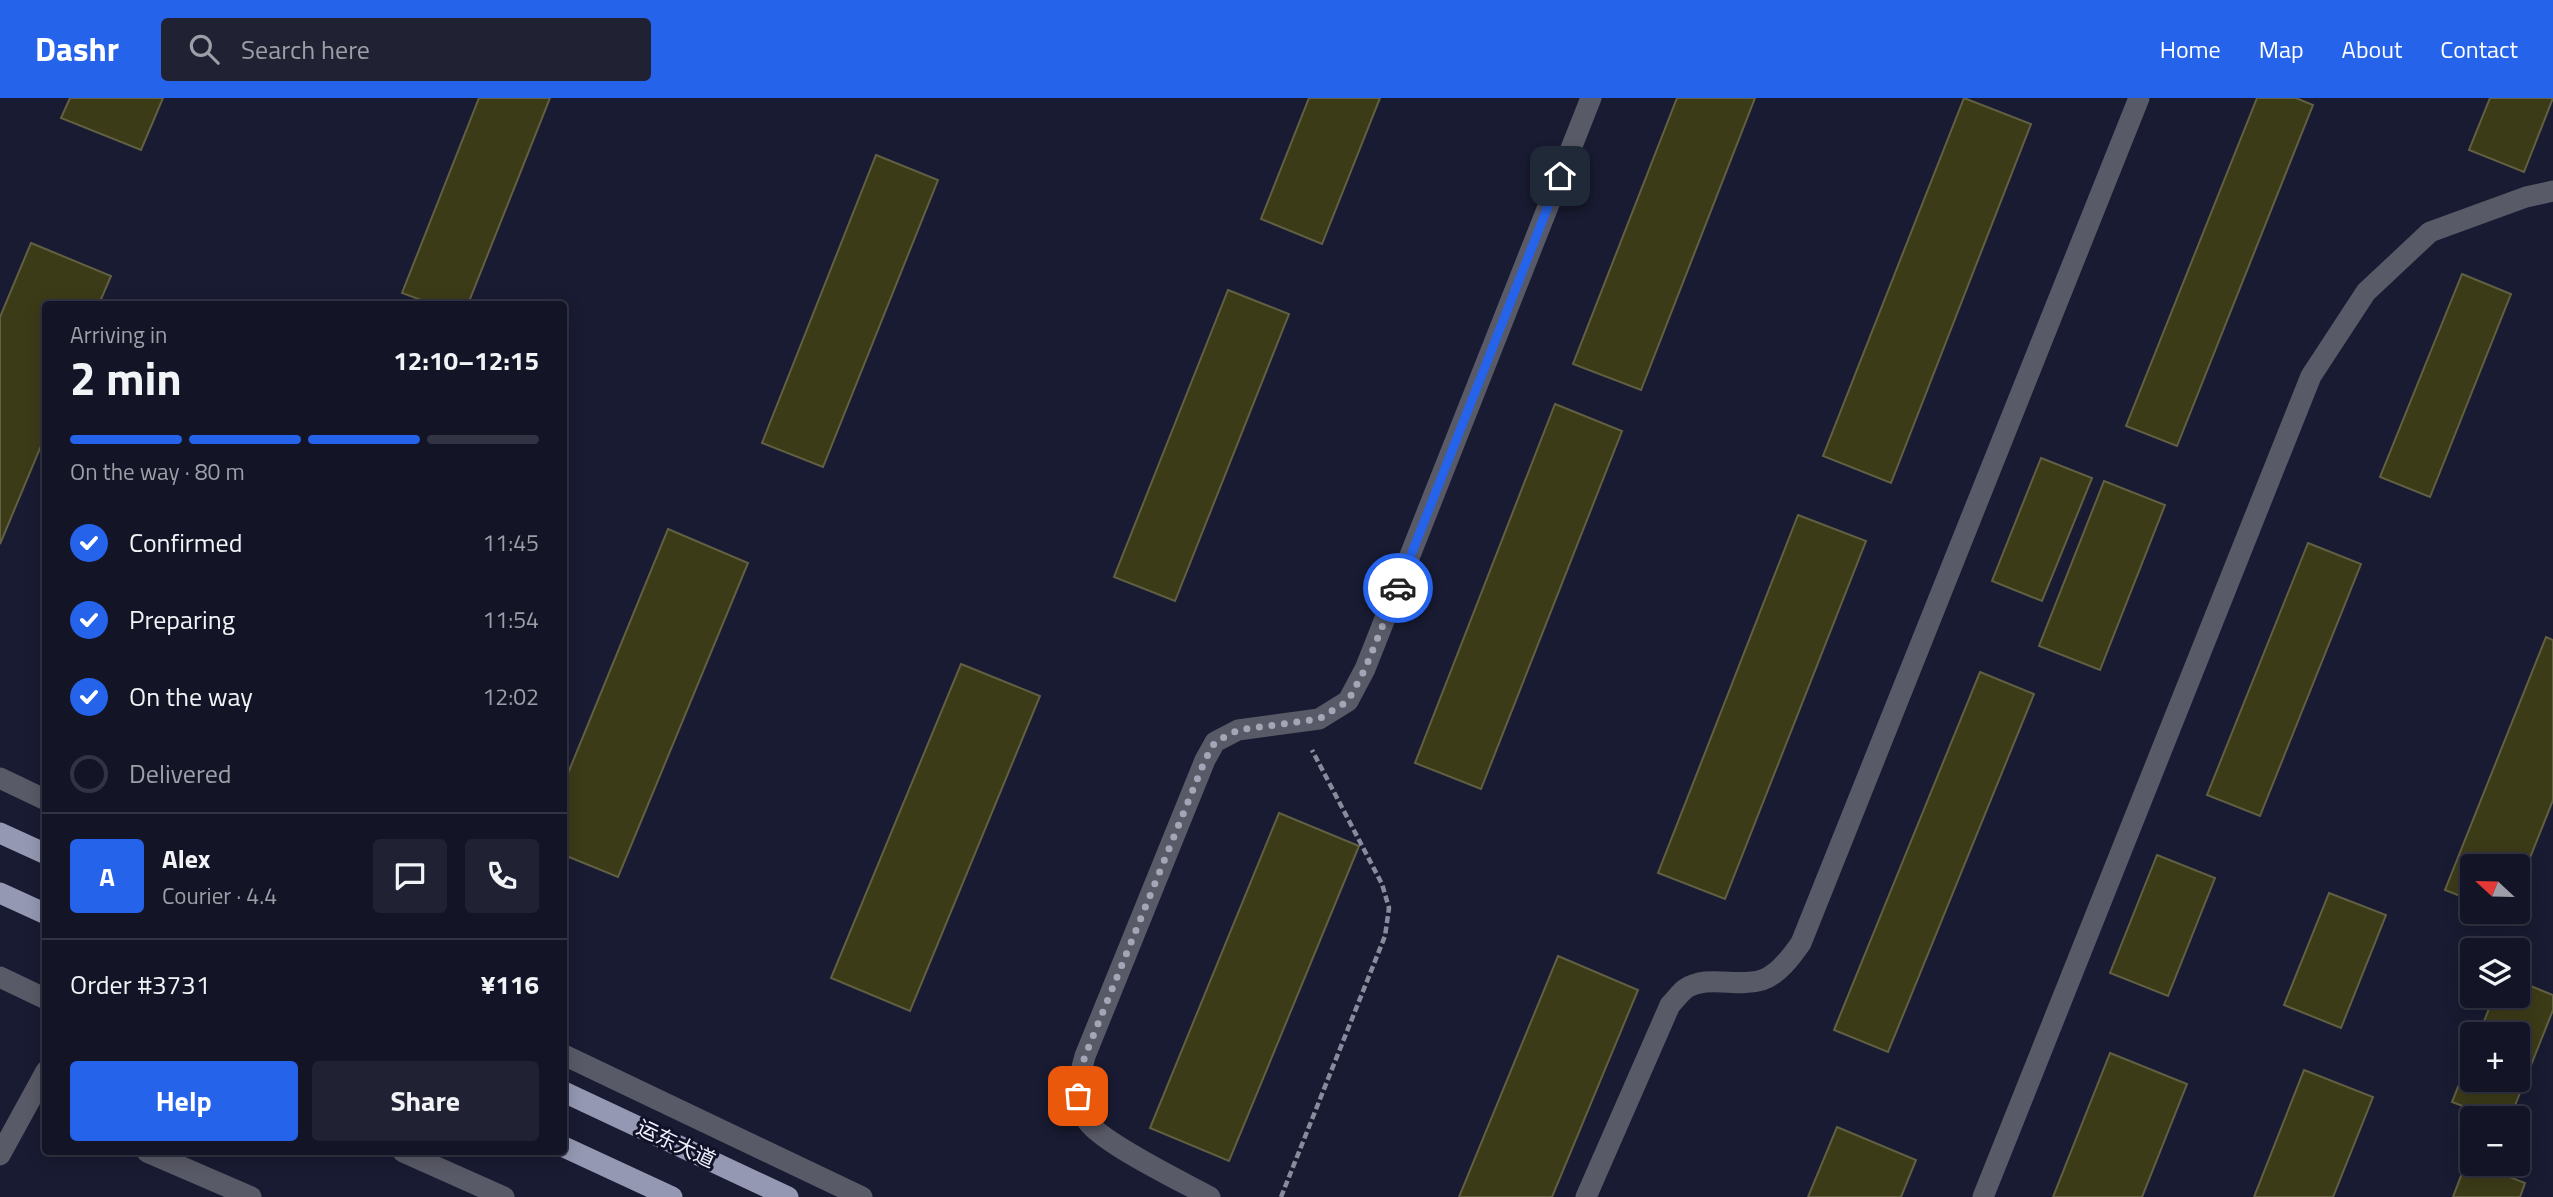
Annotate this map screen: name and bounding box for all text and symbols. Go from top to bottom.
search box [161,18,651,81]
text: Dashr [35,24,119,74]
icon: search [185,30,223,68]
text: Search here [241,30,370,69]
text: Home [2160,31,2221,67]
text: Map [2259,31,2304,67]
text: About [2342,31,2402,67]
text: Contact [2440,31,2518,67]
pin [1530,146,1590,206]
icon: home [1541,157,1579,195]
text: Arriving in [70,317,167,352]
text: 12:10–12:15 [393,341,539,380]
text: 2 min [70,343,182,413]
text: On the way · 80 m [70,454,245,489]
text: Confirmed [129,523,243,562]
icon: check [70,524,108,562]
text: 11:45 [482,525,539,560]
courier [1363,553,1433,623]
icon: car [1379,569,1417,607]
text: Preparing [129,600,235,639]
icon: check [70,601,108,639]
text: 11:54 [482,602,539,637]
text: On the way [129,677,253,716]
icon: check [70,678,108,716]
text: 12:02 [482,679,539,714]
text: Delivered [129,754,232,793]
text: Alex [162,839,210,878]
button: chat [373,839,447,913]
button: phone [465,839,539,913]
north arrow [2460,854,2530,924]
map controls [2460,854,2530,1176]
text: A [99,857,115,896]
text: Courier · 4.4 [162,878,277,913]
button: layers [2460,938,2530,1008]
text: Order #3731 [70,965,210,1004]
text: ¥116 [481,965,539,1004]
button: + [2460,1022,2530,1092]
button: Help [70,1061,298,1141]
button: Share [312,1061,539,1141]
pin [1048,1066,1108,1126]
icon: bag [1059,1077,1097,1115]
button: − [2460,1106,2530,1176]
street label: 运东大道 [632,1111,721,1175]

